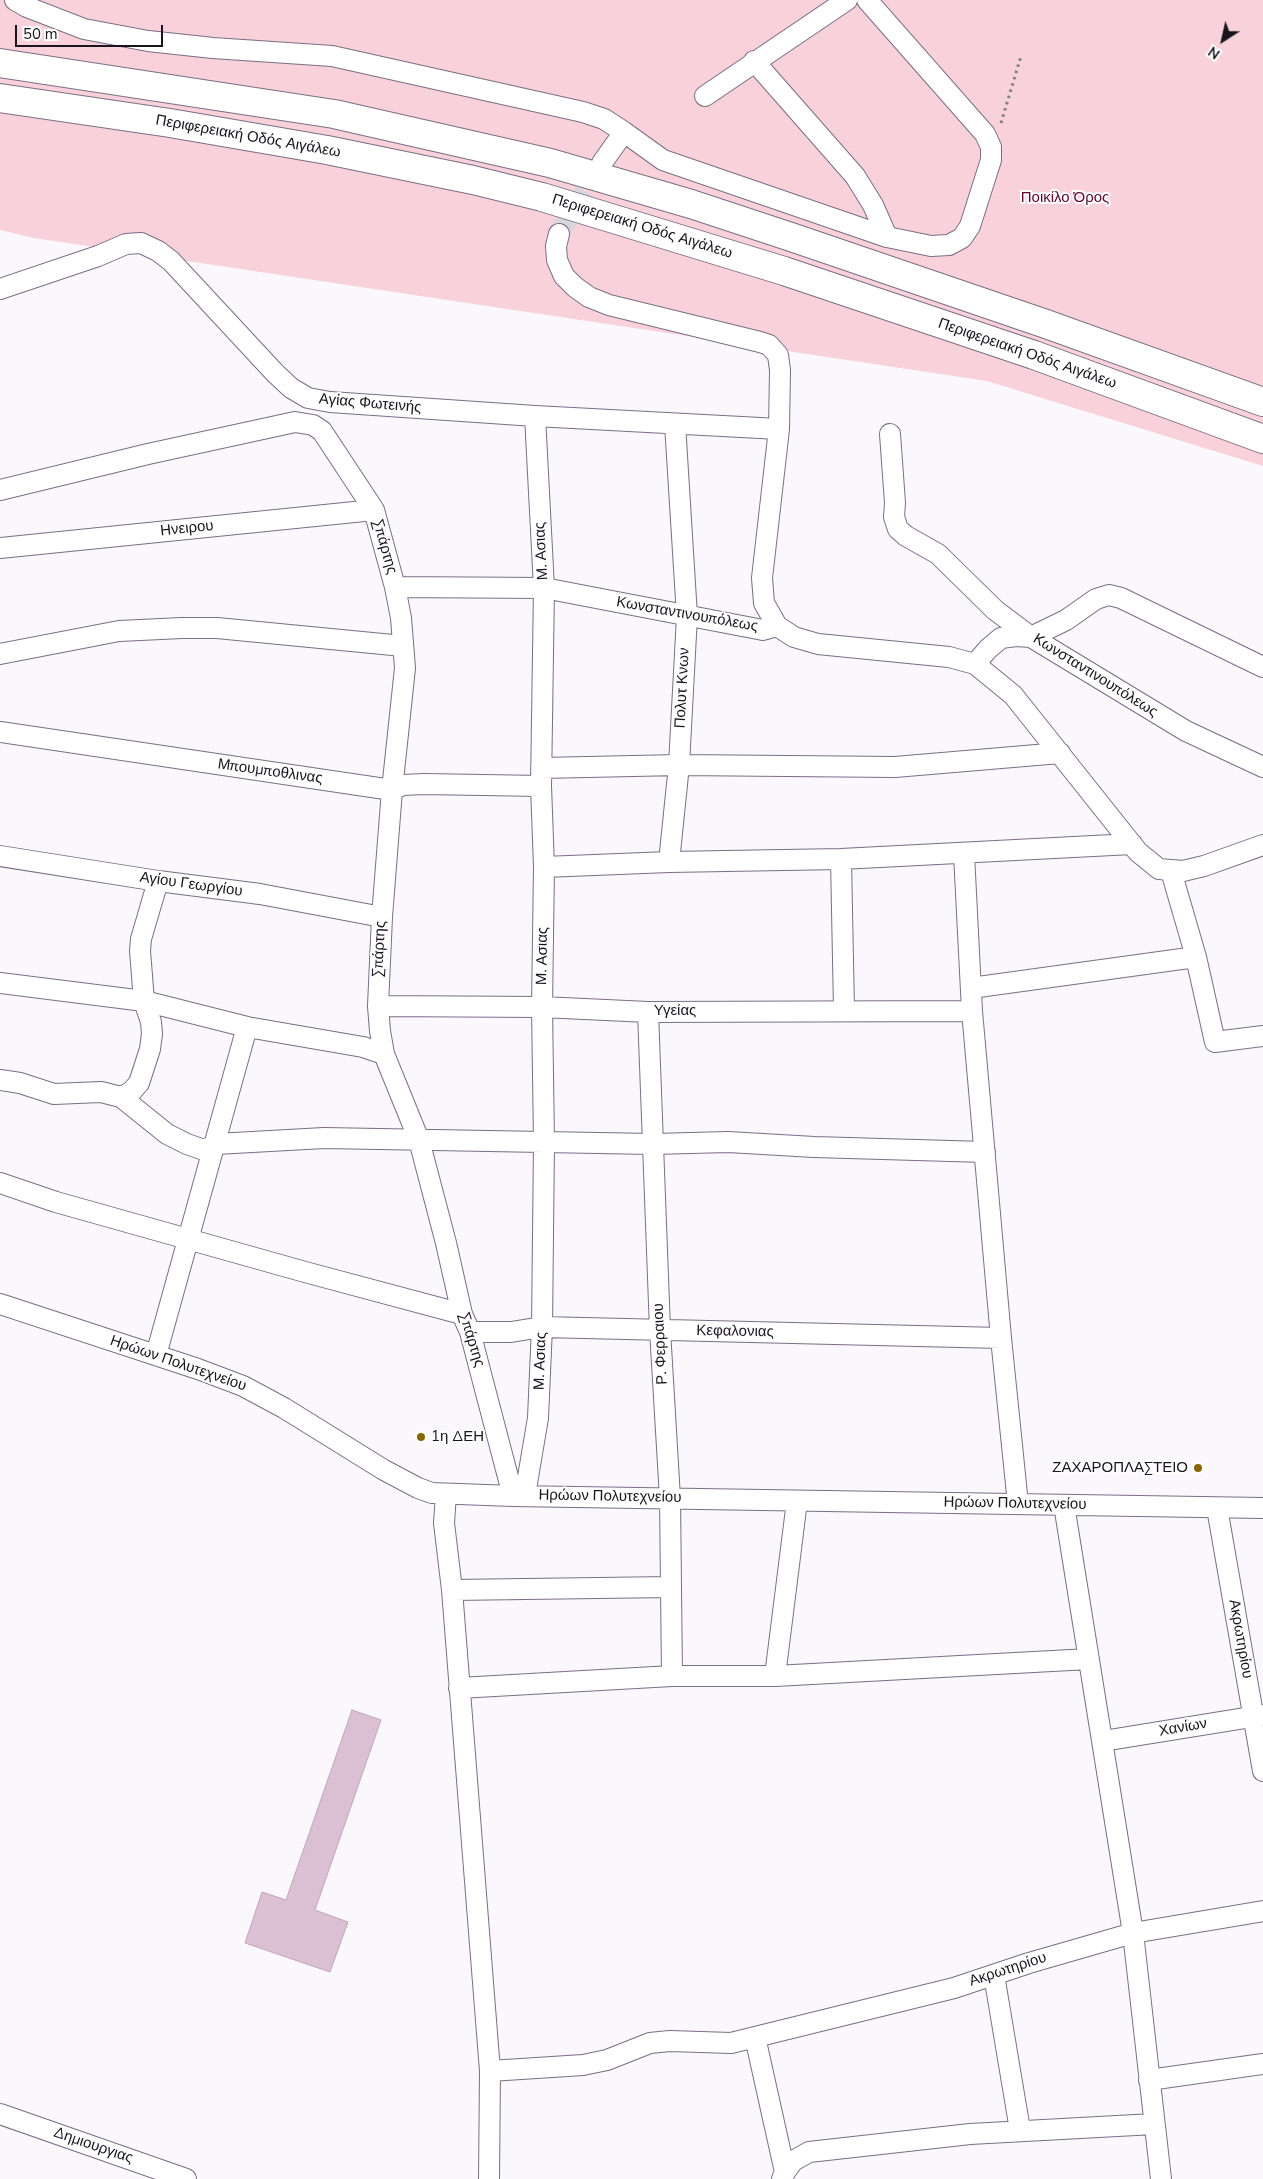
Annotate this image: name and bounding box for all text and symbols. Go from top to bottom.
scale bar [18,15,165,47]
north arrow [1198,15,1248,65]
text: 50 m [23,24,58,44]
text: N [1204,42,1224,63]
street label: Περιφερειακή Οδός Αιγάλεω [154,112,342,162]
park label: Ποικίλο Όρος [1021,189,1109,207]
street label: Περιφερειακή Οδός Αιγάλεω [550,191,734,263]
street label: Περιφερειακή Οδός Αιγάλεω [935,315,1119,393]
street label: Αγίας Φωτεινής [318,391,422,417]
street label: Ηνειρου [159,517,215,541]
street label: Σπάρτης [368,517,400,577]
street label: Μ. Ασιας [531,521,553,581]
street label: Κωνσταντινουπόλεως [615,594,759,636]
street label: Κωνσταντινουπόλεως [1029,630,1161,722]
street label: Πολυτ Κνων [672,647,694,729]
street label: Μπουμποθλινας [216,756,324,788]
street label: Αγίου Γεωργίου [138,869,244,901]
street label: Σπάρτης [370,920,390,978]
street label: Μ. Ασιας [533,927,553,985]
street label: Υγείας [654,1002,696,1020]
street label: Ρ. Φερραιου [650,1303,672,1385]
street label: Σπάρτης [454,1310,488,1370]
street label: Κεφαλονιας [696,1322,774,1342]
street label: Ηρώων Πολυτεχνείου [107,1332,249,1396]
street label: Μ. Ασιας [531,1332,551,1390]
place label: 1η ΔΕΗ [431,1428,484,1446]
marker: 1η ΔΕΗ [415,1431,427,1443]
place label: ΖΑΧΑΡΟΠΛΑΣΤΕΙΟ [1052,1459,1188,1477]
marker: ΖΑΧΑΡΟΠΛΑΣΤΕΙΟ [1192,1462,1204,1474]
street label: Ηρώων Πολυτεχνείου [538,1487,682,1507]
street label: Ηρώων Πολυτεχνείου [943,1494,1087,1514]
street label: Ακρωτηρίου [1224,1598,1256,1680]
street label: Χανίων [1157,1715,1209,1741]
street label: Ακρωτηρίου [967,1949,1049,1991]
street label: Δημιουργιας [51,2124,135,2168]

